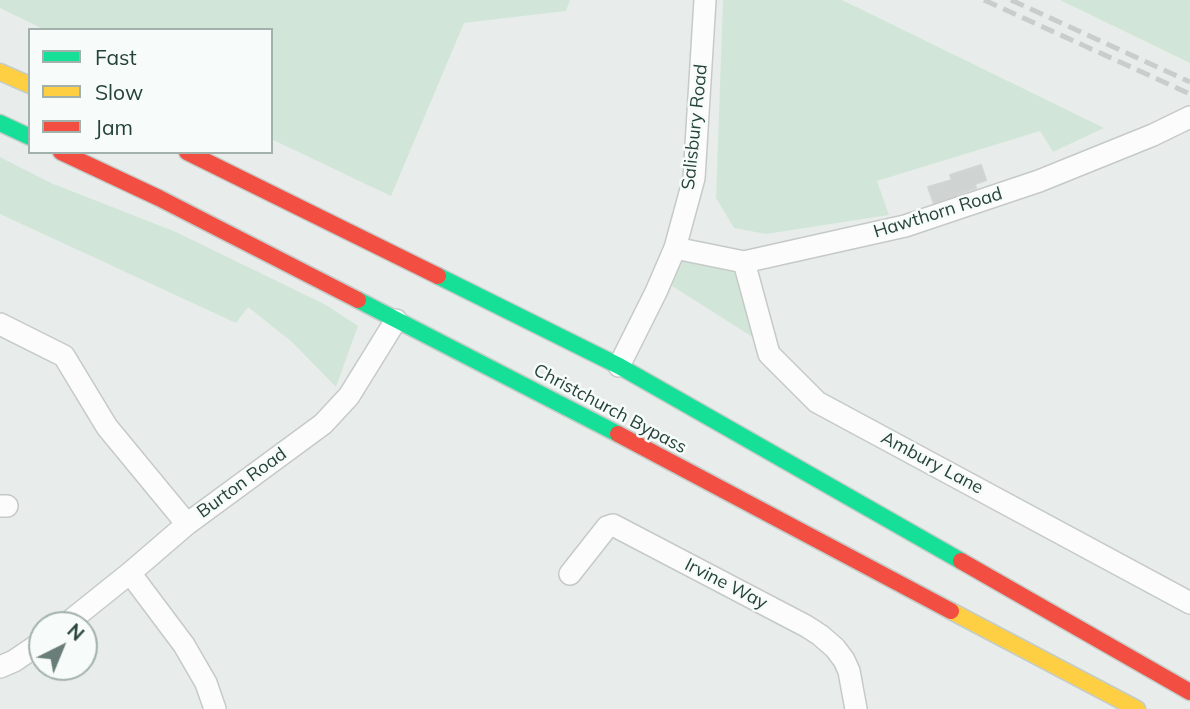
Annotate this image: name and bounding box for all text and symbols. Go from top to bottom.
legend [28,28,273,154]
text: Fast [95,44,137,70]
street label: Salisbury Road [678,63,712,191]
text: Slow [95,79,143,105]
text: Jam [95,114,133,140]
street label: Hawthorn Road [871,183,1005,243]
street label: Christchurch Bypass [530,359,690,459]
street label: Ambury Lane [877,427,987,499]
street label: Burton Road [193,443,291,523]
street label: Irvine Way [681,554,771,614]
north arrow [28,611,98,681]
text: N [63,618,89,646]

